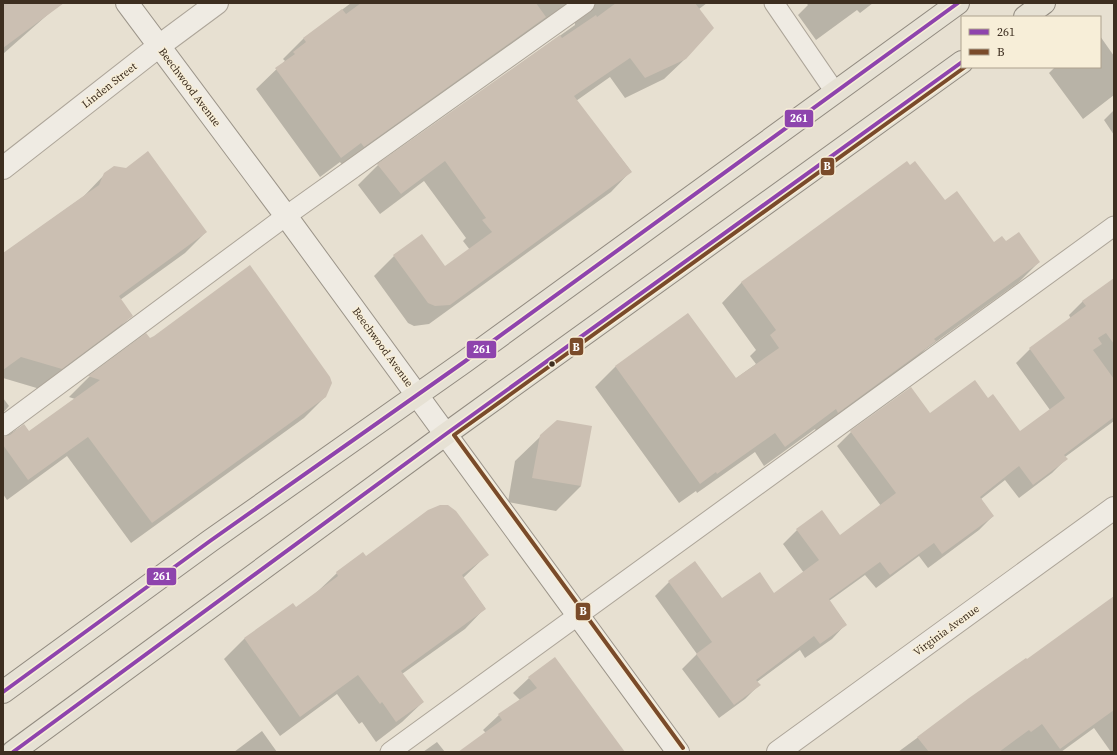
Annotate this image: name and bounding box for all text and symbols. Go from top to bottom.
legend [961,16,1101,68]
text: 261 [997,24,1015,40]
text: B [997,44,1005,60]
street label: Beechwood Avenue [155,45,224,130]
street label: Linden Street [79,59,140,112]
line badge: 261 [784,109,814,128]
text: 261 [790,111,808,126]
line badge: B [820,157,835,176]
text: B [823,159,831,174]
street label: Beechwood Avenue [349,305,417,390]
line badge: B [569,337,584,356]
line badge: 261 [466,340,497,359]
text: B [572,340,580,355]
text: 261 [473,342,491,357]
unlabelled marker [547,359,557,369]
line badge: 261 [146,567,177,586]
text: 261 [153,569,171,584]
street label: Virginia Avenue [910,601,983,659]
line badge: B [575,602,591,621]
text: B [579,604,587,619]

